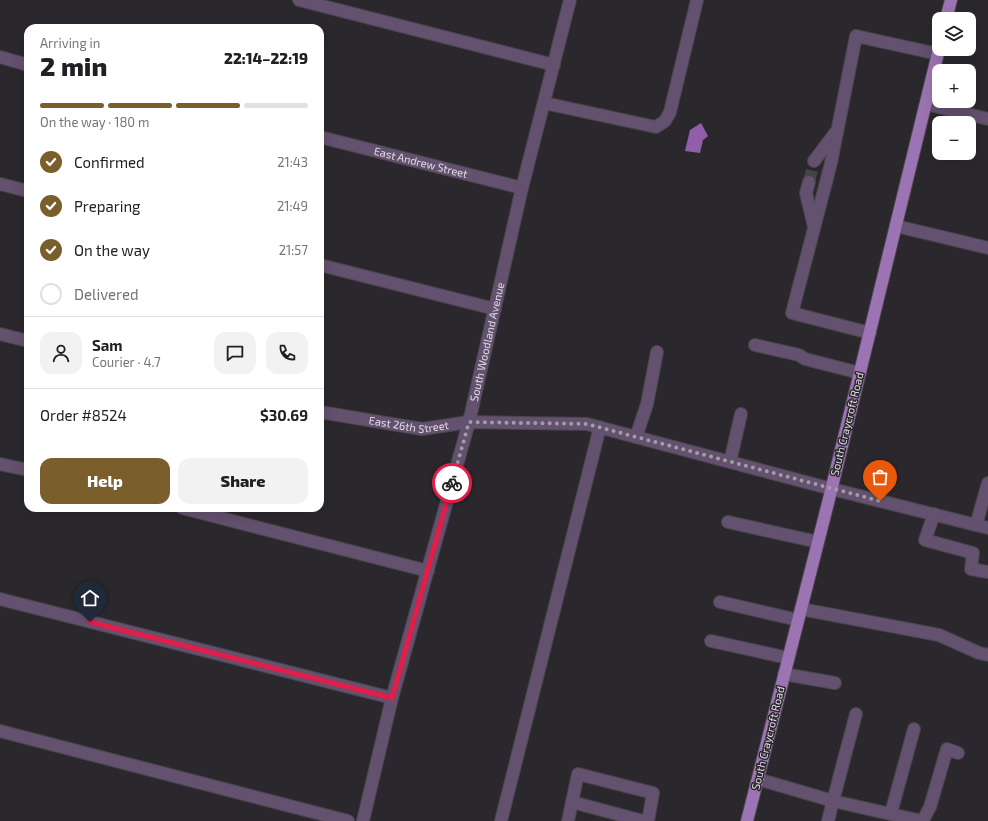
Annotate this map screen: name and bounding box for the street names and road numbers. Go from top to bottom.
street label: East Andrew Street [373,144,469,180]
street label: South Woodland Avenue [467,281,506,403]
street label: South Craycroft Road [827,371,866,477]
street label: East 26th Street [368,413,450,435]
street label: South Craycroft Road [748,685,787,791]

